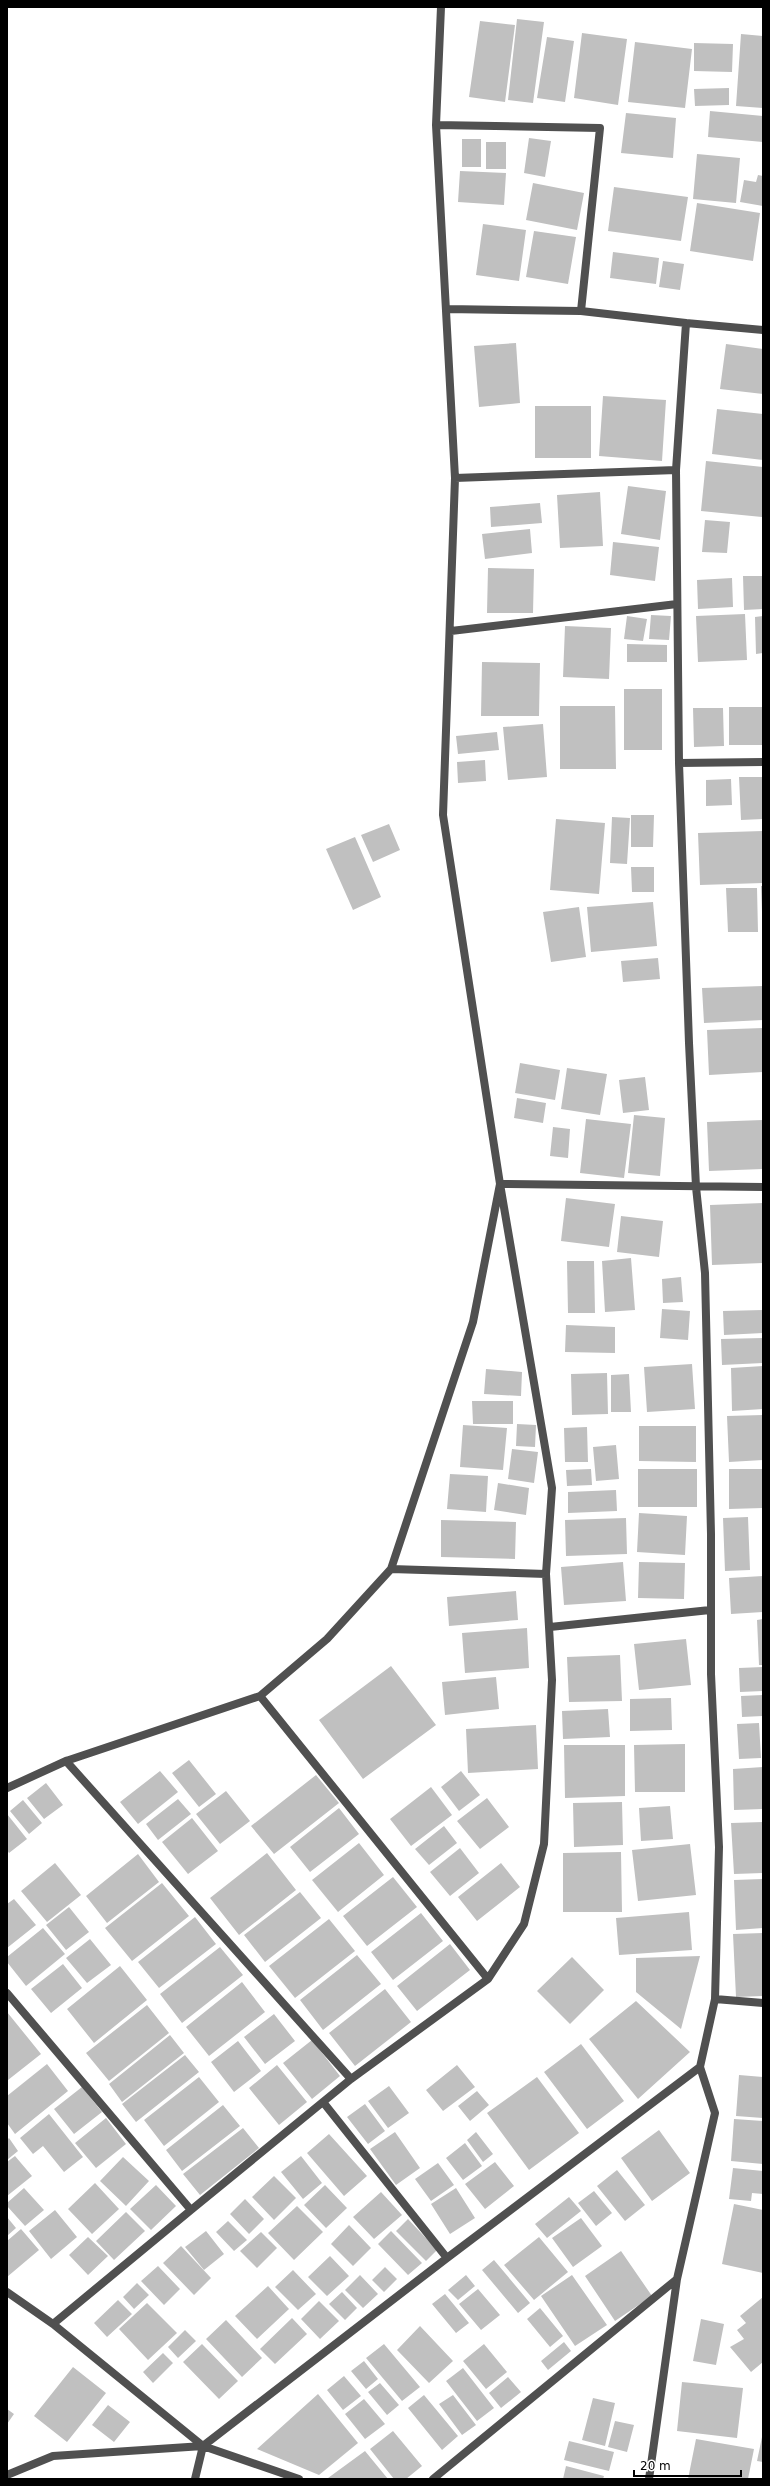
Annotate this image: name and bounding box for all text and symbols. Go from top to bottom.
scale bar [634,2452,741,2478]
text: 20 m [640,2459,671,2473]

